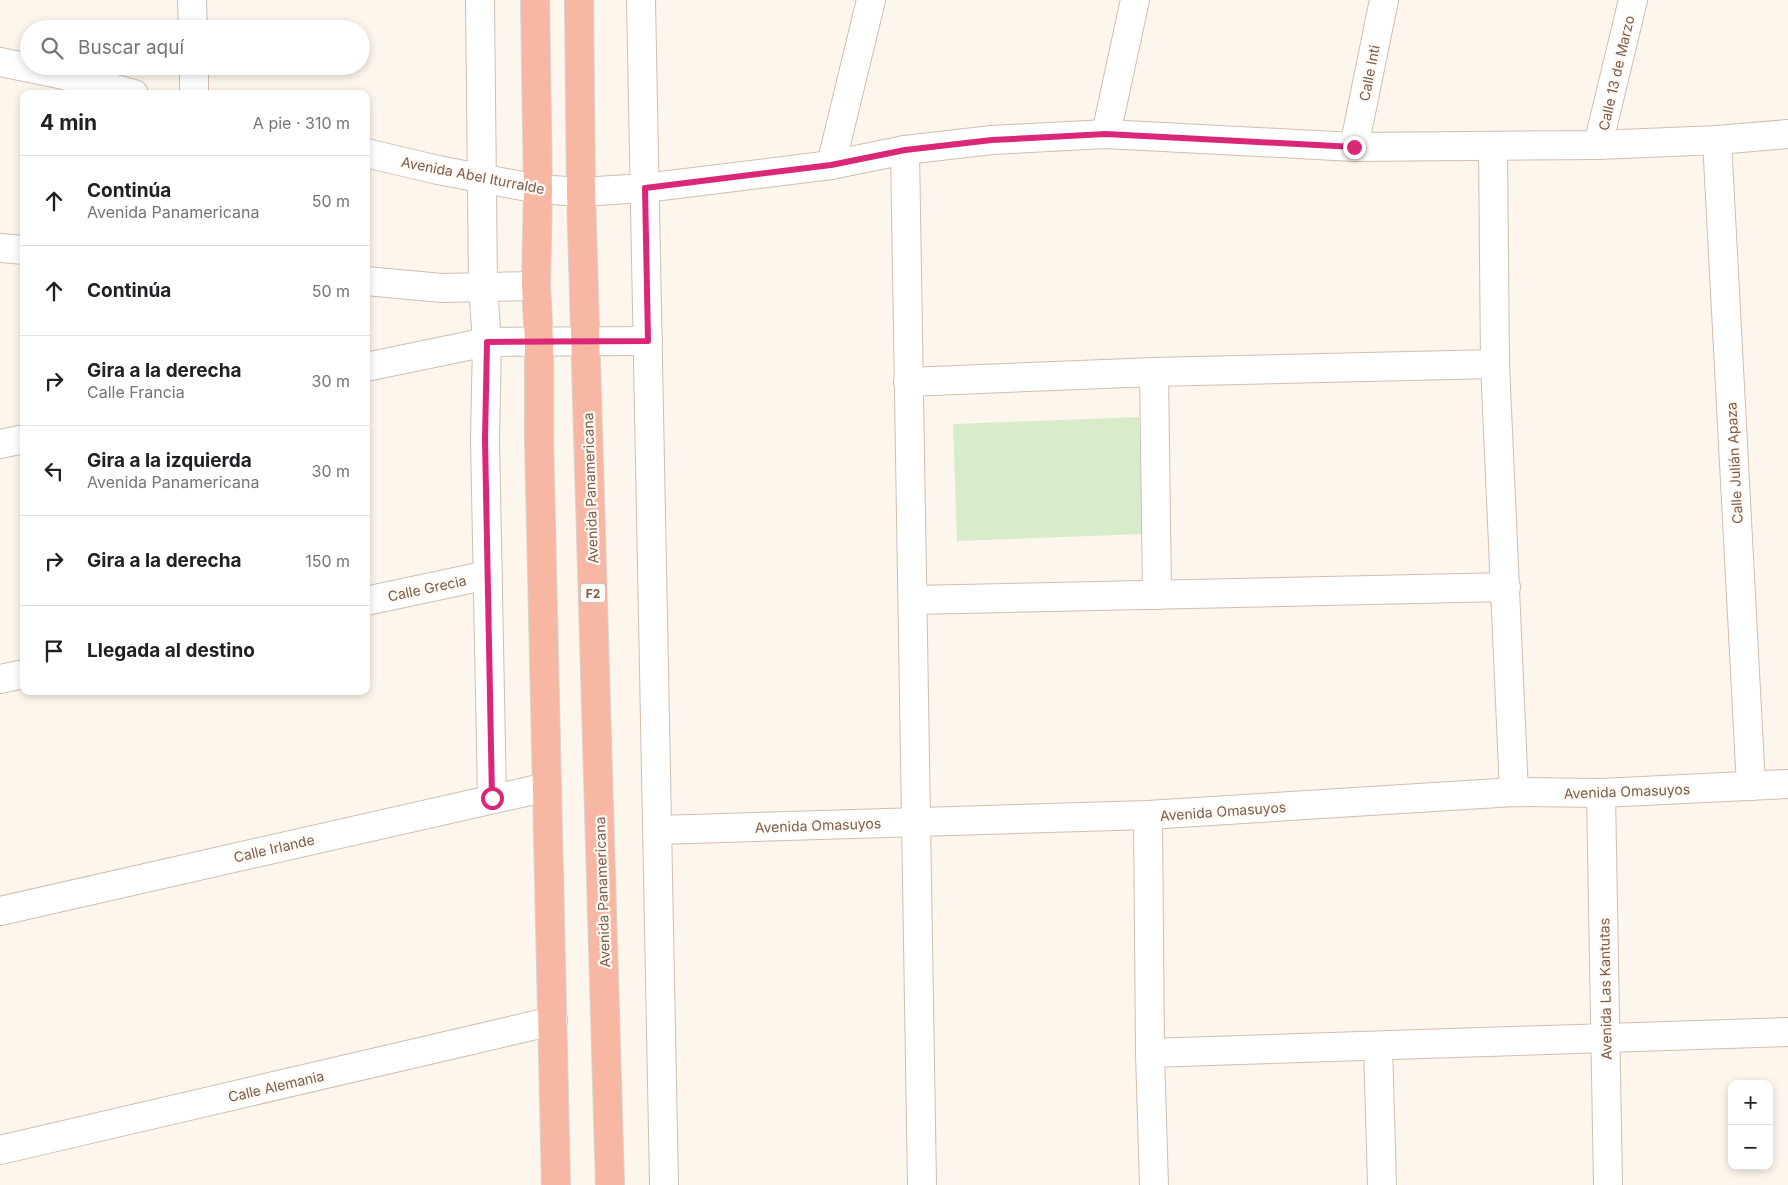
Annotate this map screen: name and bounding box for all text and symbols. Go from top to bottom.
street label: Calle 13 de Marzo [1594,14,1638,132]
search box [20,20,370,75]
icon: search [38,34,66,62]
text: Buscar aquí [78,36,184,59]
street label: Calle Inti [1355,43,1383,103]
text: 4 min [40,110,97,135]
text: A pie · 310 m [253,113,350,133]
route end [1343,136,1366,159]
street label: Avenida Abel Iturralde [400,153,546,197]
text: Continúa [87,179,171,202]
icon: ahead [40,187,68,215]
text: 50 m [312,191,350,211]
text: Avenida Panamericana [87,202,259,222]
icon: ahead [40,277,68,305]
text: Continúa [87,279,171,302]
text: 50 m [312,281,350,301]
text: Gira a la derecha [87,359,242,382]
icon: right [40,367,68,395]
text: 30 m [312,371,350,391]
text: Calle Francia [87,382,185,402]
street label: Calle Julián Apaza [1722,402,1746,524]
street label: Avenida Panamericana [579,412,601,564]
text: Gira a la izquierda [87,449,252,472]
icon: left [40,457,68,485]
text: 30 m [312,461,350,481]
text: Avenida Panamericana [87,472,259,492]
icon: right [40,547,68,575]
text: Gira a la derecha [87,549,242,572]
text: 150 m [305,551,350,571]
street label: Calle Grecia [386,571,468,605]
road number: F2 [580,584,606,602]
icon: arrive [40,637,68,665]
text: Llegada al destino [87,639,255,662]
street label: Avenida Omasuyos [1564,780,1690,802]
route start [481,787,504,810]
street label: Avenida Omasuyos [1159,798,1287,824]
street label: Avenida Omasuyos [755,814,881,836]
street label: Avenida Panamericana [591,816,613,968]
street label: Calle Irlande [232,830,316,866]
street label: Avenida Las Kantutas [1595,918,1615,1060]
street label: Calle Alemania [226,1067,326,1105]
map controls [1728,1080,1773,1170]
button: + [1728,1080,1773,1125]
button: − [1728,1125,1773,1170]

